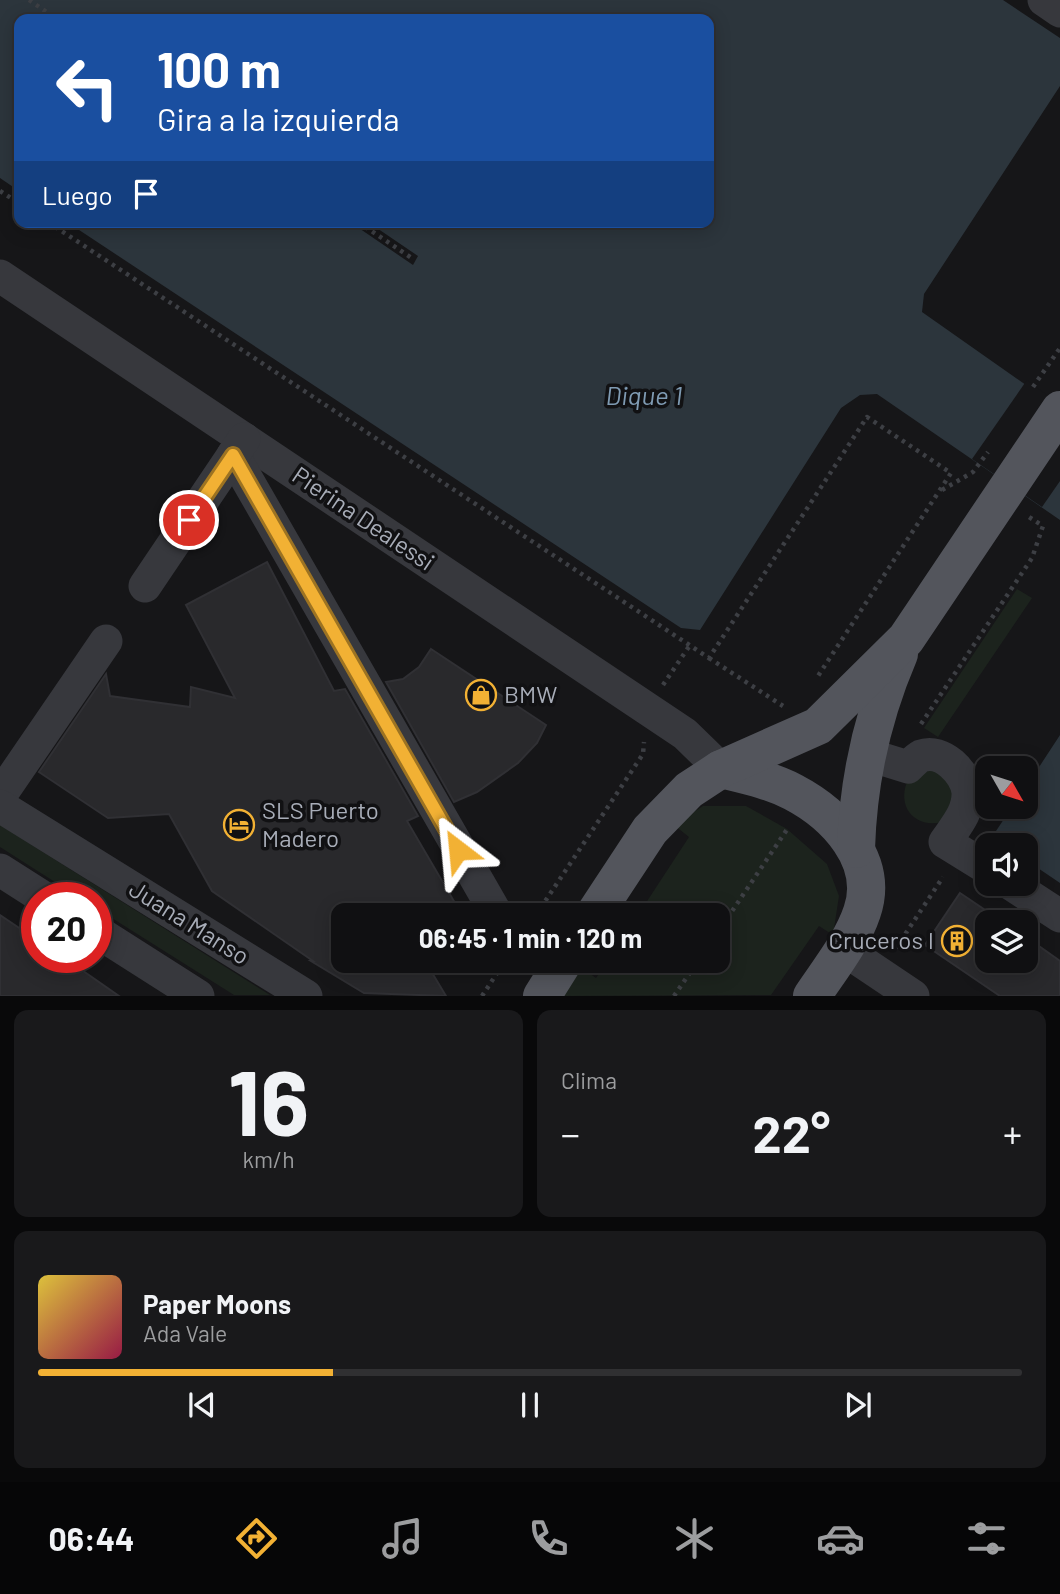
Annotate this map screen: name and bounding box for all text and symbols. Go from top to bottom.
text: 100 m [157,39,281,98]
icon: left [42,42,133,133]
text: Gira a la izquierda [157,99,400,137]
icon: arrive [127,175,165,213]
text: Luego [42,179,113,210]
water label: Dique 1 [606,379,683,410]
street label: Pierina Dealessi [287,460,440,576]
pin [159,490,219,550]
icon: arrive [170,501,208,539]
shop icon: BMW [464,678,498,712]
place label: BMW [504,679,557,708]
north arrow [975,756,1038,819]
map controls [975,756,1038,973]
place label: SLS Puerto Madero [262,795,379,852]
hotel icon: SLS Puerto Madero [222,808,256,842]
position arrow [421,813,495,887]
button: sound [975,833,1038,896]
street label: Juana Manso [124,873,255,970]
speed limit sign: 20 [21,882,112,973]
button: layers [975,910,1038,973]
text: 06:45 · 1 min · 120 m [419,922,642,953]
building icon: Cruceros I [940,924,974,958]
place label: Cruceros I [828,925,934,954]
text: 16 [228,1045,309,1154]
text: Clima [561,1066,617,1094]
text: 22° [753,1101,830,1163]
text: − [561,1110,580,1156]
text: + [1003,1110,1022,1156]
text: km/h [242,1145,295,1173]
text: Paper Moons [143,1288,291,1319]
text: Ada Vale [143,1319,227,1347]
icon: previous [183,1386,221,1424]
icon: pause [511,1386,549,1424]
icon: next [839,1386,877,1424]
icon: directions [232,1514,281,1563]
icon: music [378,1514,427,1563]
icon: phone [524,1514,573,1563]
icon: climate [670,1514,719,1563]
icon: car [816,1514,865,1563]
icon: filters [962,1514,1011,1563]
text: 06:44 [49,1519,134,1557]

